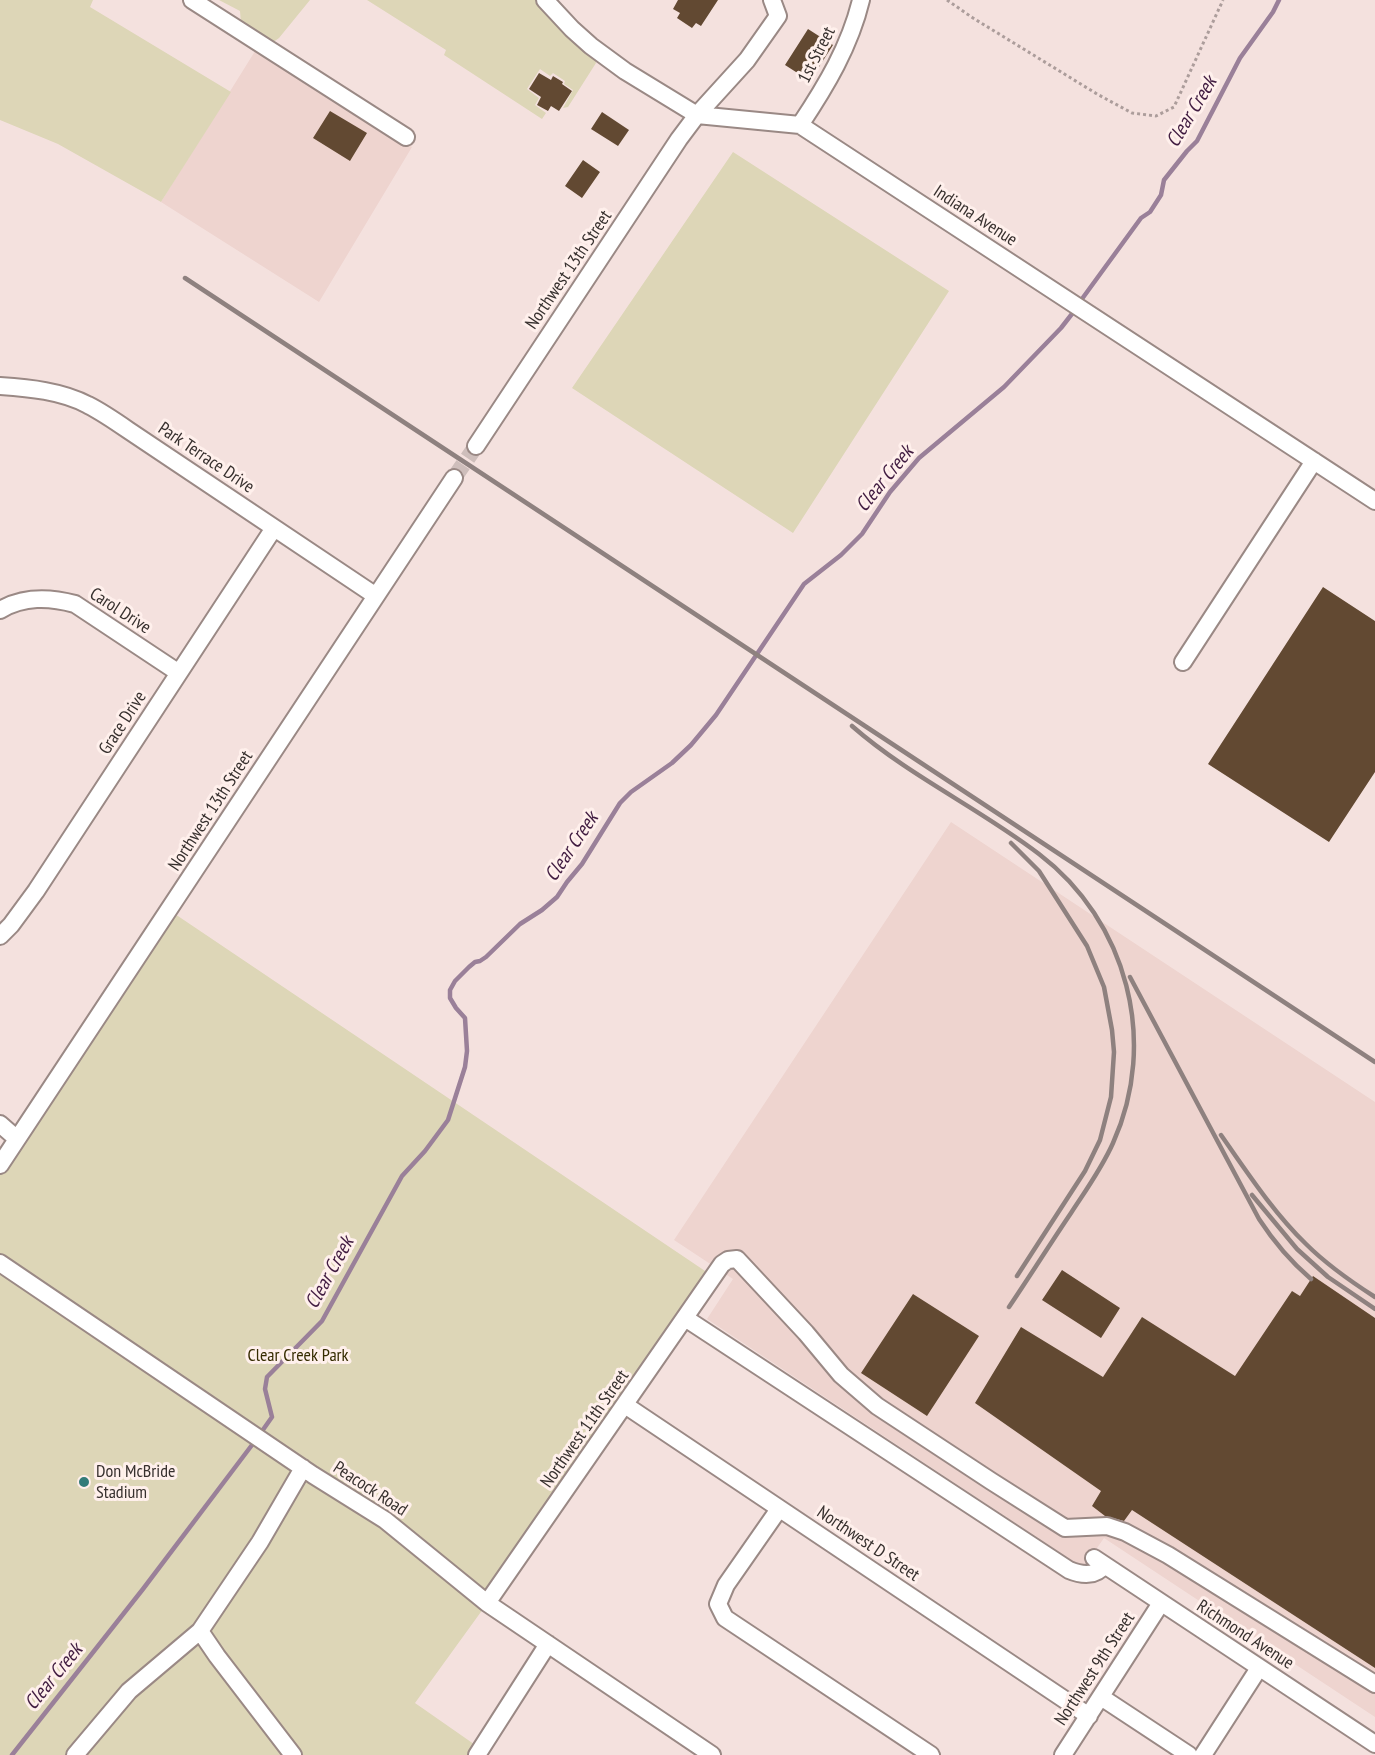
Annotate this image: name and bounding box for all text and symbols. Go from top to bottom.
street label: 1st Street [794,23,840,87]
water label: Clear Creek [1162,72,1222,152]
street label: Indiana Avenue [929,181,1021,251]
street label: Northwest 13th Street [521,207,617,333]
street label: Park Terrace Drive [154,418,258,498]
water label: Clear Creek [851,441,919,517]
street label: Carol Drive [85,583,155,639]
street label: Grace Drive [95,687,151,759]
street label: Northwest 13th Street [164,747,258,875]
water label: Clear Creek [540,808,604,886]
water label: Clear Creek [301,1233,359,1313]
park label: Clear Creek Park [247,1345,349,1367]
street label: Northwest 11th Street [536,1366,634,1492]
street label: Peacock Road [329,1457,411,1521]
place label: Don McBride Stadium [96,1461,175,1504]
marker: Don McBride Stadium [77,1475,91,1489]
street label: Northwest D Street [813,1502,923,1586]
street label: Richmond Avenue [1192,1596,1298,1674]
street label: Northwest 9th Street [1050,1608,1140,1730]
water label: Clear Creek [20,1639,88,1715]

